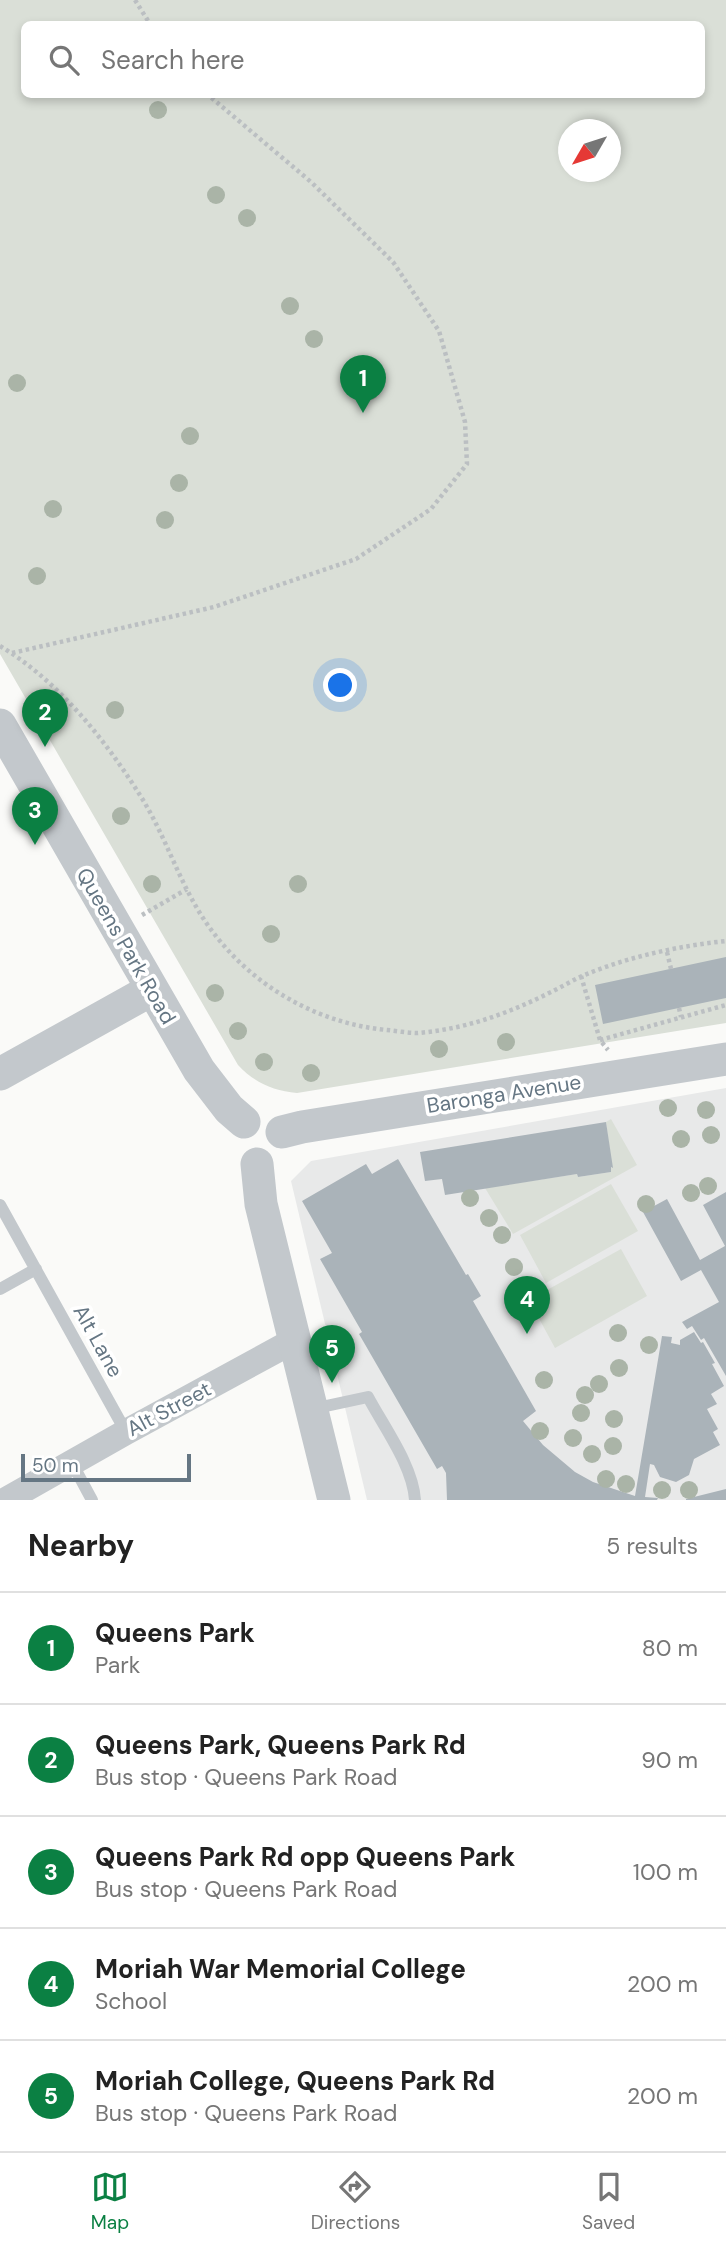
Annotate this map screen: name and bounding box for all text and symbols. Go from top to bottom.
search box [21,21,705,98]
icon: search [45,41,83,79]
text: Search here [101,43,244,77]
north arrow [558,119,621,182]
pin: 1 [340,355,386,413]
your location [323,668,357,702]
pin: 2 [22,689,68,747]
pin: 3 [12,787,58,845]
street label: Queens Park Road [70,863,182,1029]
street label: Baronga Avenue [425,1068,583,1120]
pin: 4 [504,1276,550,1334]
street label: Alt Lane [67,1300,129,1382]
pin: 5 [309,1325,355,1383]
street label: Alt Street [122,1375,216,1443]
scale bar [21,1451,191,1483]
text: 50 m [32,1453,79,1478]
text: Nearby [28,1526,134,1565]
text: 5 results [606,1531,698,1561]
text: Queens Park [95,1616,255,1650]
text: 1 [47,1633,55,1663]
text: 80 m [642,1633,698,1663]
text: Park [95,1650,140,1680]
text: Queens Park, Queens Park Rd [95,1728,466,1762]
text: 2 [44,1745,58,1775]
text: 90 m [641,1745,698,1775]
text: Bus stop · Queens Park Road [95,1762,397,1792]
text: Queens Park Rd opp Queens Park [95,1840,515,1874]
text: 3 [44,1857,58,1887]
text: 100 m [633,1857,698,1887]
text: Bus stop · Queens Park Road [95,1874,397,1904]
text: Moriah War Memorial College [95,1952,466,1986]
text: 4 [44,1969,58,1999]
text: 200 m [627,1969,698,1999]
text: School [95,1986,167,2016]
text: Moriah College, Queens Park Rd [95,2064,495,2098]
text: 5 [44,2081,58,2111]
text: 200 m [627,2081,698,2111]
text: Bus stop · Queens Park Road [95,2098,397,2128]
tab: Map [91,2168,129,2235]
tab: Directions [311,2168,400,2235]
tab: Saved [582,2168,635,2235]

